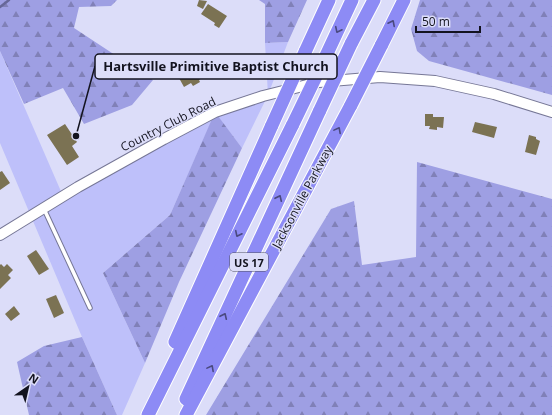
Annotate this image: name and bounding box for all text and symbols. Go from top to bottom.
scale bar [416,8,480,34]
text: 50 m [422,13,450,30]
one-way arrow [388,20,395,27]
one-way arrow [335,26,343,33]
callout: Hartsville Primitive Baptist Church [95,54,337,79]
text: Hartsville Primitive Baptist Church [103,57,329,75]
street label: Country Club Road [117,93,219,155]
one-way arrow [333,126,340,134]
street label: Jacksonville Parkway [267,142,337,252]
one-way arrow [274,195,282,203]
one-way arrow [235,230,243,237]
road number: US 17 [230,253,268,271]
one-way arrow [219,313,227,321]
one-way arrow [207,365,214,372]
north arrow [8,367,48,407]
text: N [26,370,42,387]

